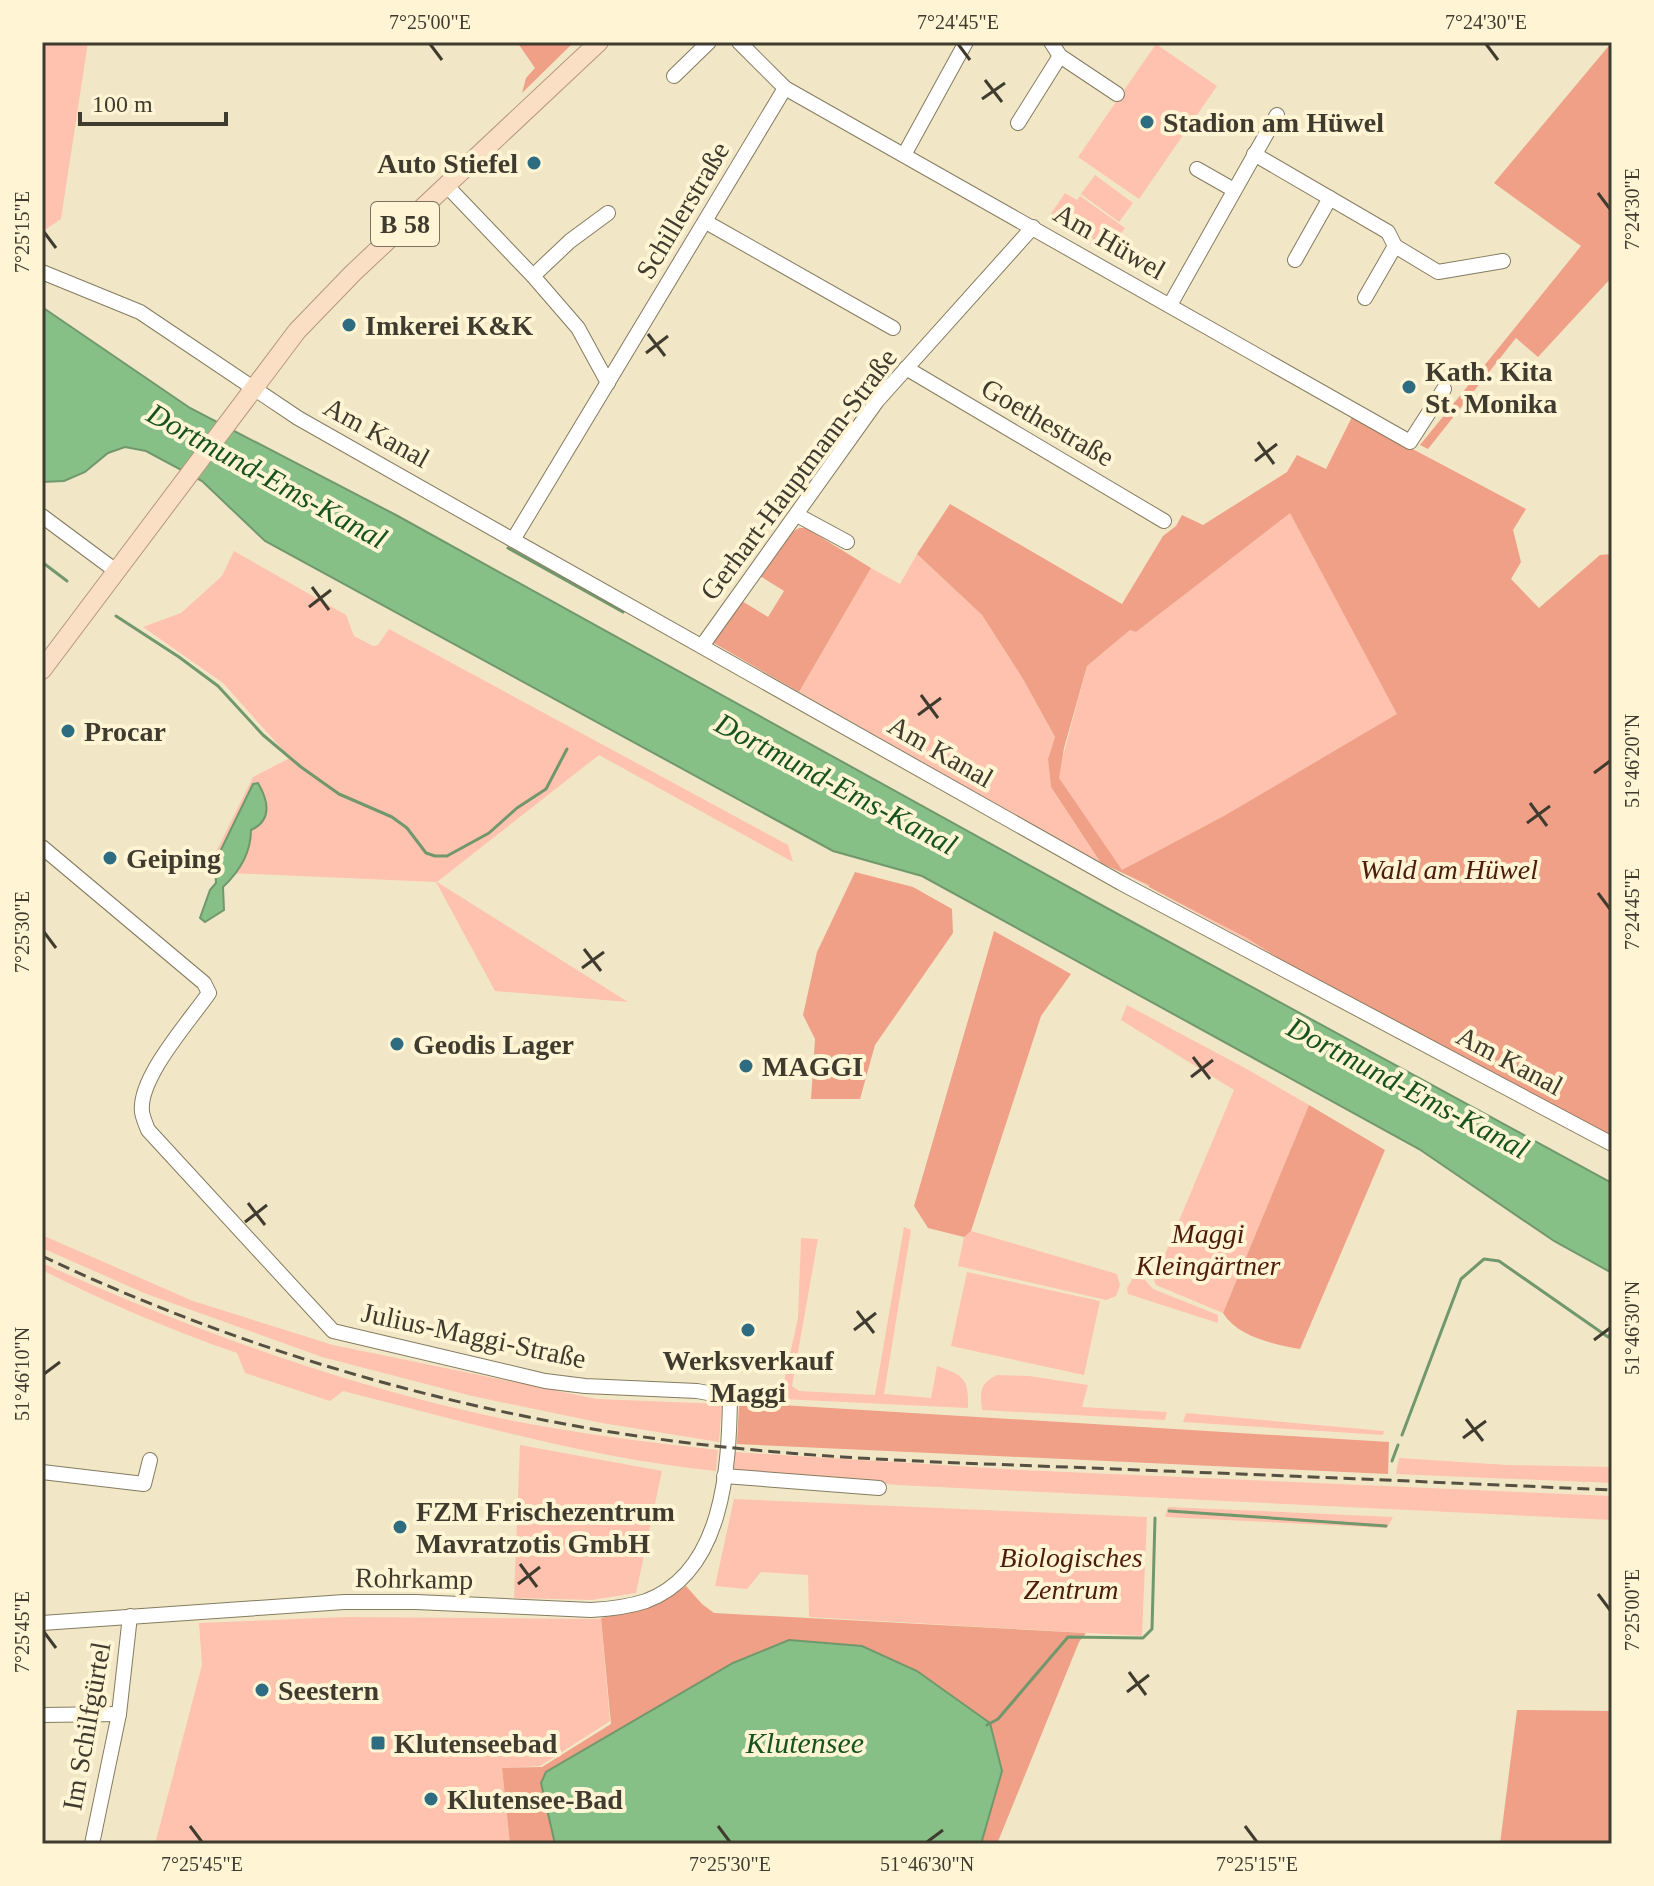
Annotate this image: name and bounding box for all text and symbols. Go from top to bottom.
text: 7°25'00"E [389,11,471,33]
text: 7°24'45"E [917,11,999,33]
text: 7°24'30"E [1445,11,1527,33]
scale bar [80,76,226,126]
text: 100 m [92,91,153,117]
place label: Stadion am Hüwel [1163,107,1384,138]
marker: Stadion am Hüwel [1138,113,1156,131]
street label: Schillerstraße [629,136,735,284]
place label: Auto Stiefel [377,148,518,179]
marker: Auto Stiefel [525,154,543,172]
text: 7°24'30"E [1621,168,1643,250]
text: 7°25'15"E [11,191,33,273]
street label: Am Hüwel [1048,197,1171,286]
road number: B 58 [371,202,439,246]
place label: Imkerei K&K [365,310,533,341]
marker: Imkerei K&K [340,316,358,334]
street label: Gerhart-Hauptmann-Straße [694,343,903,606]
place label: Kath. Kita St. Monika [1425,356,1557,419]
street label: Goethestraße [976,372,1119,473]
marker: Kath. Kita St. Monika [1400,378,1418,396]
street label: Am Kanal [319,391,435,474]
water label: Dortmund-Ems-Kanal [141,396,393,555]
water label: Dortmund-Ems-Kanal [709,706,962,861]
street label: Am Kanal [883,709,999,794]
text: 51°46'20"N [1621,714,1643,808]
place label: Procar [84,716,166,747]
marker: Procar [59,722,77,740]
place label: Geiping [126,843,221,874]
marker: Geiping [101,849,119,867]
park label: Wald am Hüwel [1360,854,1538,885]
text: 7°24'45"E [1621,868,1643,950]
text: 7°25'30"E [11,891,33,973]
water label: Dortmund-Ems-Kanal [1281,1010,1534,1165]
street label: Am Kanal [1451,1020,1568,1101]
place label: Geodis Lager [413,1029,574,1060]
marker: Geodis Lager [388,1035,406,1053]
place label: MAGGI [762,1051,863,1082]
marker: MAGGI [737,1057,755,1075]
park label: Maggi Kleingärtner [1135,1218,1280,1281]
text: 51°46'30"N [1621,1281,1643,1375]
street label: Julius-Maggi-Straße [359,1297,589,1374]
marker: Werksverkauf Maggi [739,1321,757,1339]
text: 51°46'10"N [11,1327,33,1421]
place label: Werksverkauf Maggi [662,1345,834,1408]
place label: FZM Frischezentrum Mavratzotis GmbH [416,1496,675,1559]
marker: FZM Frischezentrum Mavratzotis GmbH [391,1518,409,1536]
park label: Biologisches Zentrum [999,1542,1143,1605]
street label: Rohrkamp [355,1562,473,1595]
text: 7°25'00"E [1621,1569,1643,1651]
text: 7°25'45"E [11,1591,33,1673]
street label: Im Schilfgürtel [56,1639,117,1813]
place label: Seestern [278,1675,380,1706]
marker: Seestern [253,1681,271,1699]
water label: Klutensee [745,1726,864,1759]
place label: Klutenseebad [394,1728,558,1759]
marker: Klutenseebad [369,1734,387,1752]
place label: Klutensee-Bad [447,1784,623,1815]
marker: Klutensee-Bad [422,1790,440,1808]
text: 7°25'45"E [161,1853,243,1875]
text: 7°25'30"E [689,1853,771,1875]
text: 51°46'30"N [880,1853,974,1875]
text: 7°25'15"E [1216,1853,1298,1875]

